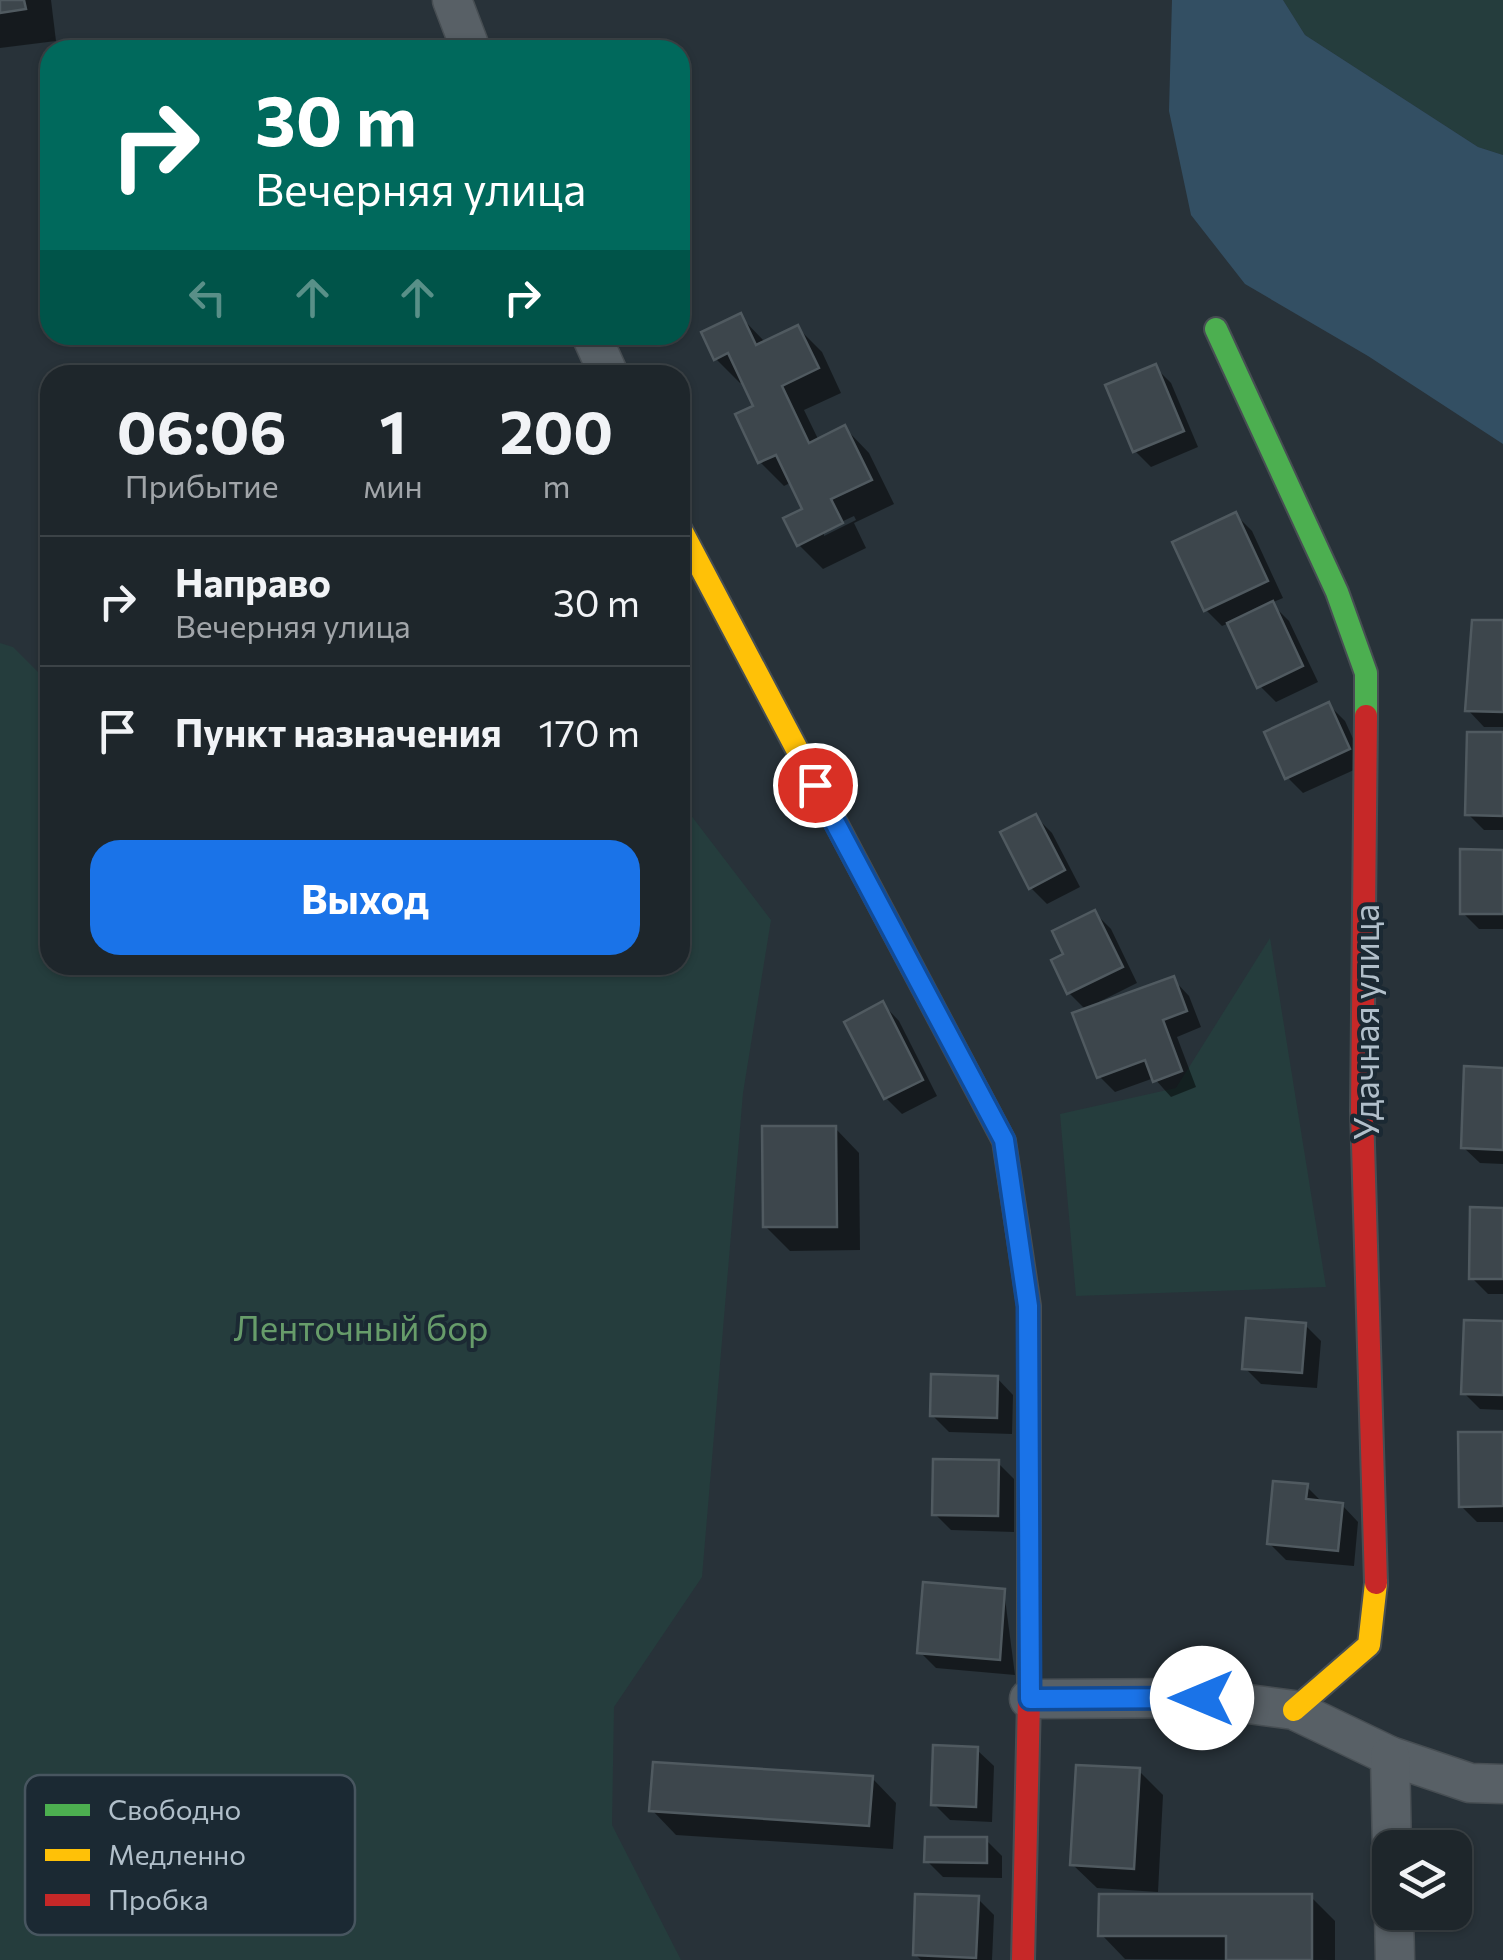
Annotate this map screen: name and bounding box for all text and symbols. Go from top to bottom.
text: 30 m [255,75,417,160]
icon: right [90,80,220,210]
text: Вечерняя улица [255,160,586,215]
icon: left [180,270,235,325]
icon: ahead [285,270,340,325]
icon: ahead [390,270,445,325]
icon: right [495,270,550,325]
text: 06:06 [117,393,287,466]
text: 1 [379,393,407,466]
text: 200 [500,393,613,466]
text: Прибытие [125,465,279,505]
text: мин [363,465,423,505]
text: m [542,465,570,505]
text: Направо [175,558,331,605]
icon: right [90,574,145,629]
text: 30 m [553,578,640,625]
text: Вечерняя улица [175,605,411,645]
icon: arrive [90,704,145,759]
text: Пункт назначения [175,708,502,755]
text: 170 m [539,708,640,755]
pin [773,743,858,828]
icon: arrive [788,758,843,813]
button: Выход [90,840,640,955]
street label: Удачная улица [1343,904,1386,1140]
park label: Ленточный бор [233,1305,489,1348]
position arrow [1150,1646,1254,1750]
legend [25,1775,355,1935]
text: Свободно [108,1792,241,1826]
map controls [1372,1830,1472,1930]
button: layers [1372,1830,1472,1930]
text: Медленно [108,1837,246,1871]
text: Пробка [108,1882,208,1916]

